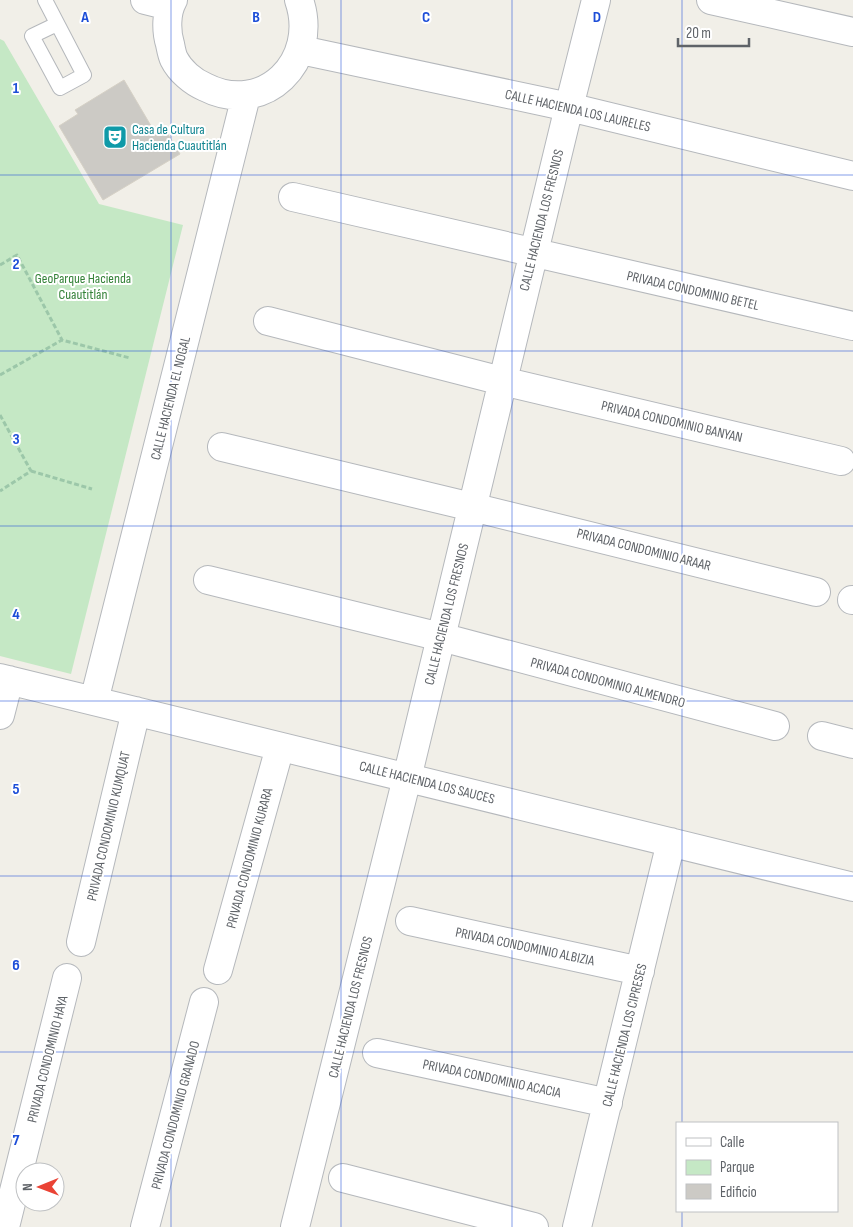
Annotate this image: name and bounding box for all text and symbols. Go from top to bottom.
text: A [80,8,89,27]
text: B [252,8,260,27]
text: C [422,8,430,27]
text: D [593,8,601,27]
scale bar [678,15,749,47]
text: 20 m [686,24,711,43]
text: 1 [13,79,20,98]
street label: CALLE HACIENDA LOS LAURELES [503,85,652,136]
place label: Casa de Cultura Hacienda Cuautitlán [132,121,227,154]
theatre icon: Casa de Cultura Hacienda Cuautitlán [102,124,128,150]
street label: CALLE HACIENDA LOS FRESNOS [516,148,567,293]
text: 2 [12,255,20,274]
street label: PRIVADA CONDOMINIO BETEL [625,267,761,314]
park label: GeoParque Hacienda Cuautitlán [35,270,131,303]
street label: CALLE HACIENDA EL NOGAL [147,334,194,462]
street label: PRIVADA CONDOMINIO BANYAN [600,397,744,446]
text: 3 [12,430,20,449]
street label: PRIVADA CONDOMINIO ARAAR [575,525,713,575]
street label: CALLE HACIENDA LOS FRESNOS [421,542,472,687]
text: 4 [12,605,20,624]
street label: PRIVADA CONDOMINIO ALMENDRO [529,654,687,711]
street label: PRIVADA CONDOMINIO KUMQUAT [83,749,134,903]
street label: CALLE HACIENDA LOS SAUCES [357,757,496,808]
text: 5 [12,780,20,799]
street label: PRIVADA CONDOMINIO KURARA [223,785,277,930]
street label: PRIVADA CONDOMINIO ALBIZIA [454,923,597,970]
street label: CALLE HACIENDA LOS FRESNOS [325,935,376,1080]
text: 6 [12,956,20,975]
street label: CALLE HACIENDA LOS CIPRESES [598,962,651,1109]
street label: PRIVADA CONDOMINIO HAYA [23,993,72,1125]
street label: PRIVADA CONDOMINIO GRANADO [147,1039,204,1191]
street label: PRIVADA CONDOMINIO ACACIA [421,1056,564,1102]
legend [676,1122,838,1212]
text: 7 [13,1131,20,1150]
text: Calle [720,1133,744,1152]
text: Parque [720,1158,755,1177]
north arrow [15,1162,65,1212]
text: N [19,1183,36,1191]
text: Edificio [720,1183,757,1202]

